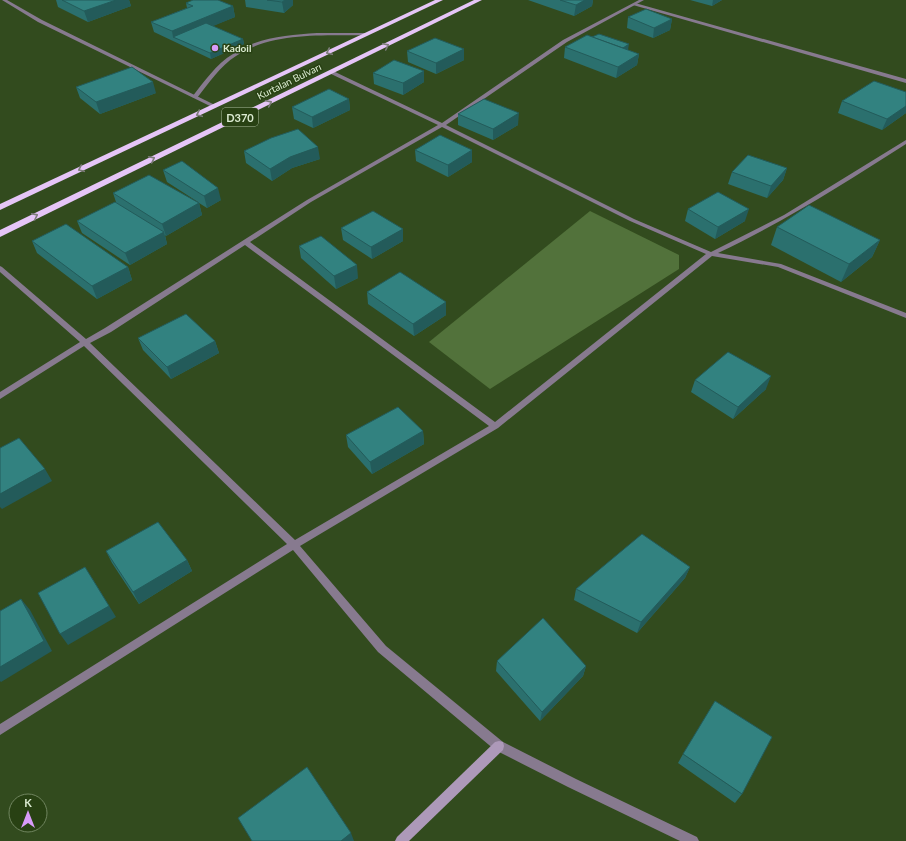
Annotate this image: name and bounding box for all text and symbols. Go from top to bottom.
place label: Kadoil [223,42,251,54]
marker: Kadoil [210,43,220,53]
one-way arrow [381,43,389,51]
one-way arrow [326,47,333,55]
street label: Kurtalan Bulvarı [255,60,323,102]
one-way arrow [264,100,272,107]
road number: D370 [222,108,258,126]
one-way arrow [195,109,202,117]
one-way arrow [148,157,155,164]
one-way arrow [78,164,85,172]
one-way arrow [31,213,38,221]
north arrow [8,793,48,833]
text: K [24,796,32,809]

